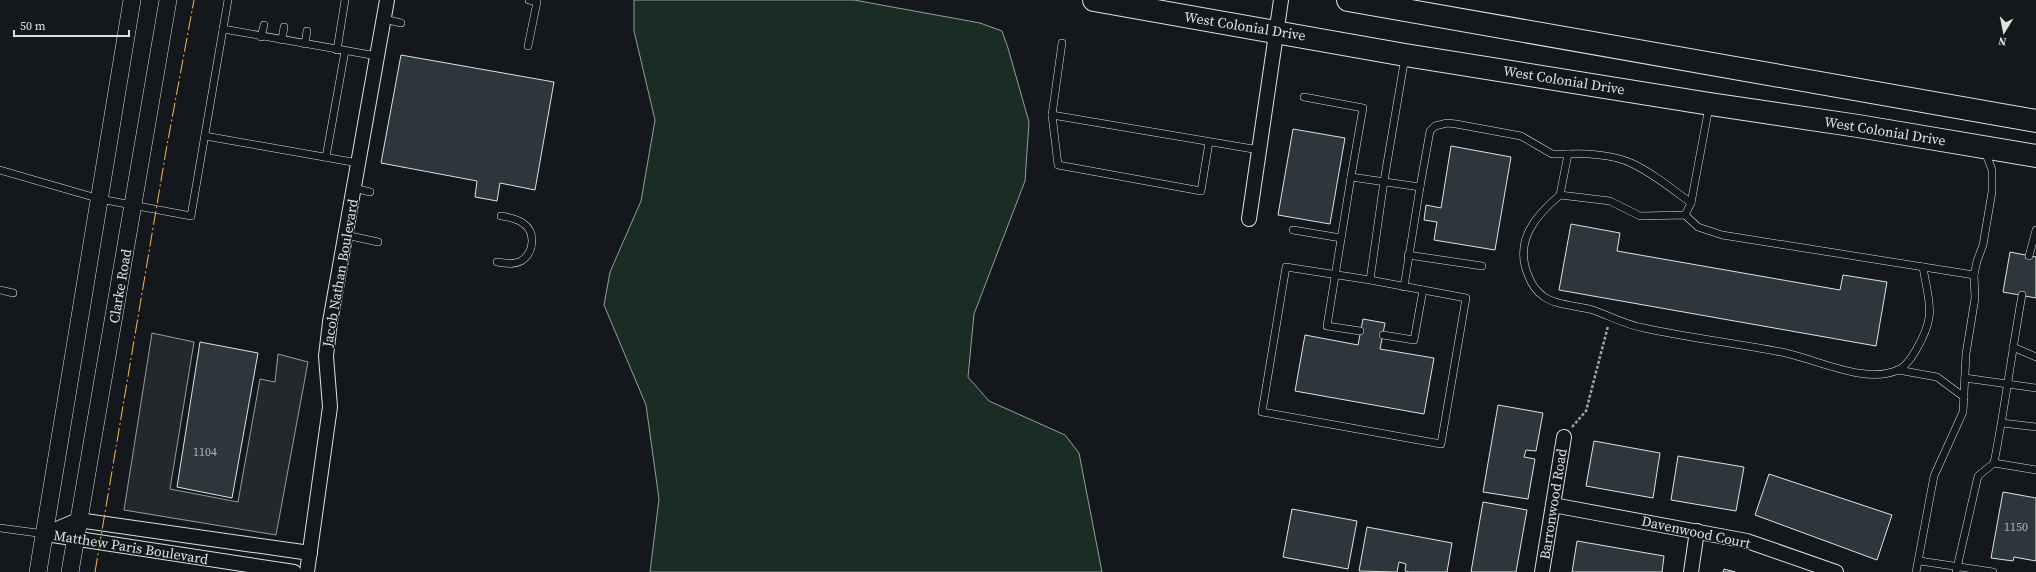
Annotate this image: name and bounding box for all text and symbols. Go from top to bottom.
street label: West Colonial Drive [1183,7,1307,45]
scale bar [14,12,129,38]
north arrow [1984,12,2024,52]
text: 50 m [20,18,46,34]
text: N [1997,33,2008,49]
street label: West Colonial Drive [1502,61,1626,99]
street label: West Colonial Drive [1823,112,1947,150]
street label: Jacob Nathan Boulevard [317,197,363,350]
street label: Clarke Road [104,247,136,325]
house number: 1104 [193,444,217,460]
street label: Barronwood Road [1534,447,1572,561]
street label: Davenwood Court [1640,511,1753,553]
house number: 1150 [2004,519,2028,535]
street label: Matthew Paris Boulevard [52,525,210,569]

